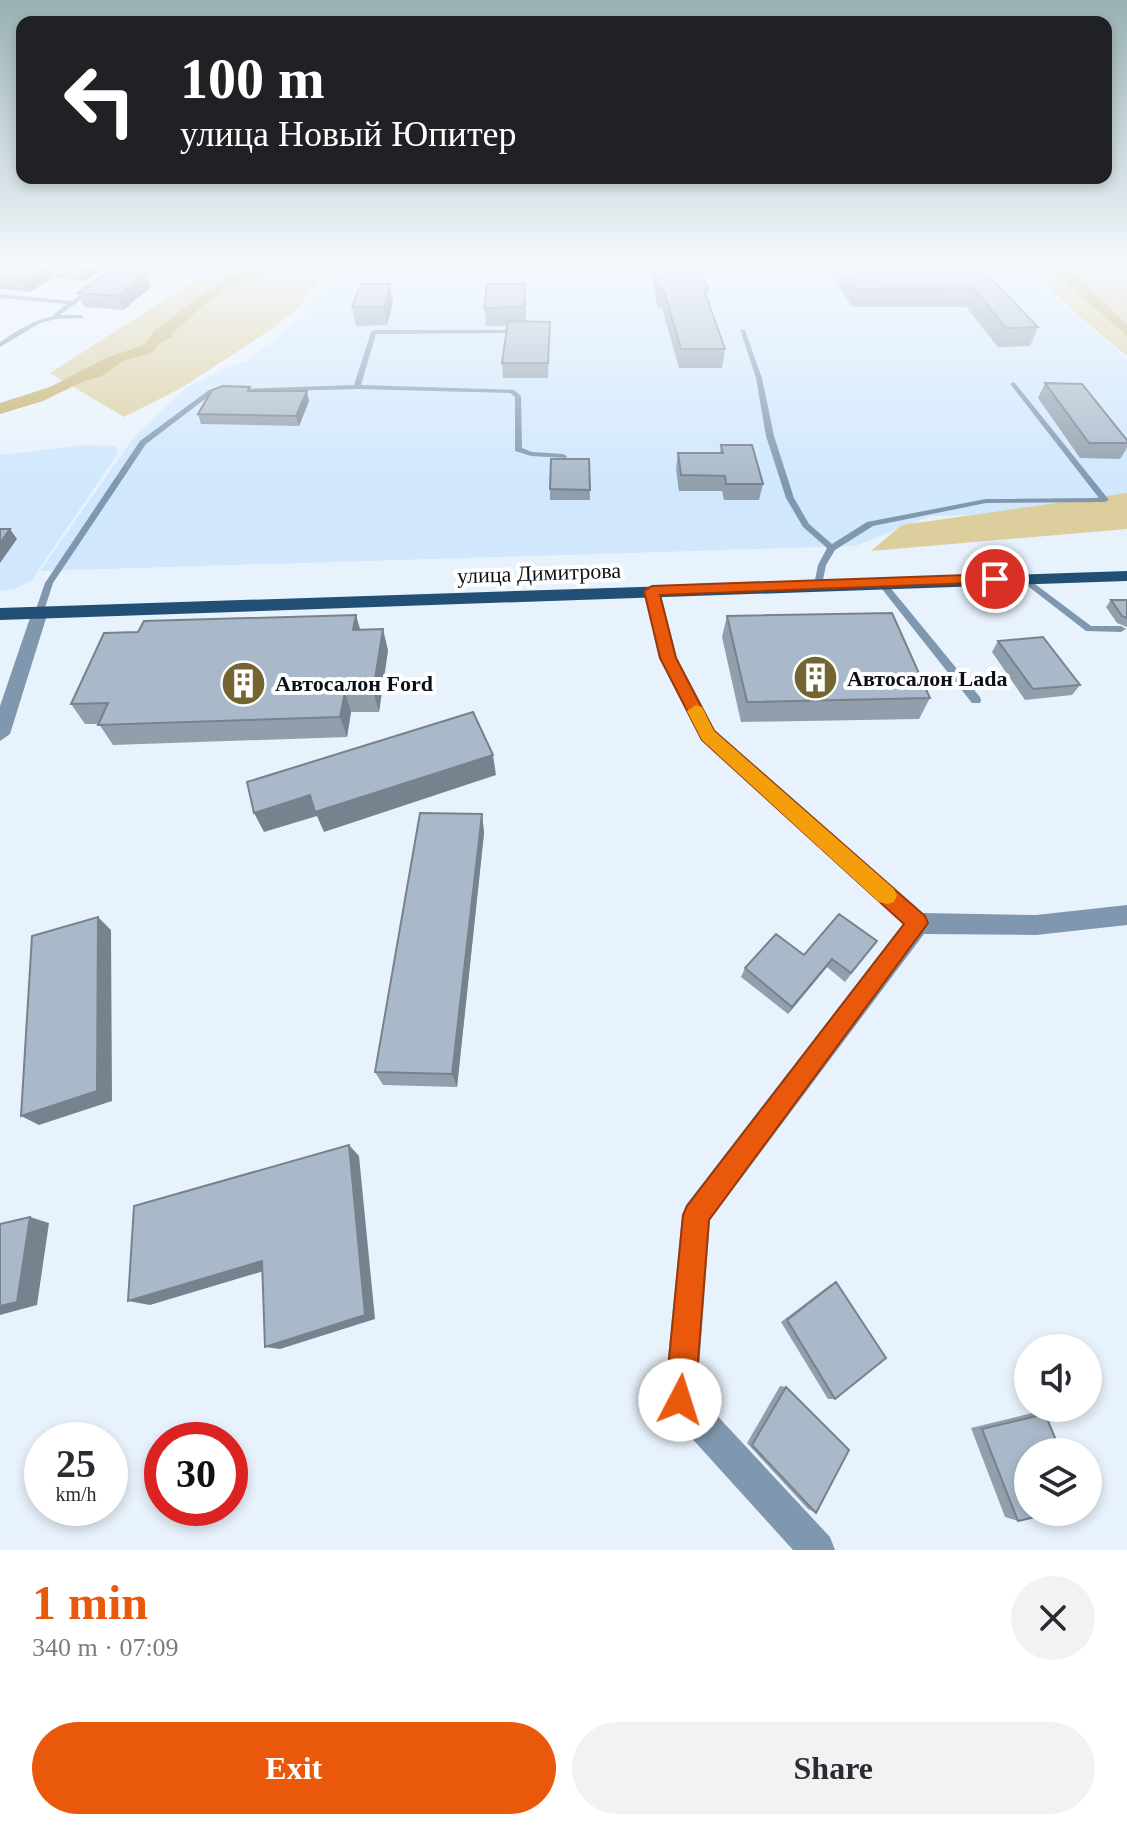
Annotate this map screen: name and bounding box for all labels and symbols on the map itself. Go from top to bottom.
pin [961,545,1029,613]
street label: улица Димитрова [457,558,622,588]
building icon: Автосалон Lada [792,654,840,702]
building icon: Автосалон Ford [220,659,268,707]
place label: Автосалон Lada [847,666,1007,691]
place label: Автосалон Ford [275,671,433,696]
position arrow [638,1358,722,1442]
speed limit sign: 30 [144,1422,248,1526]

